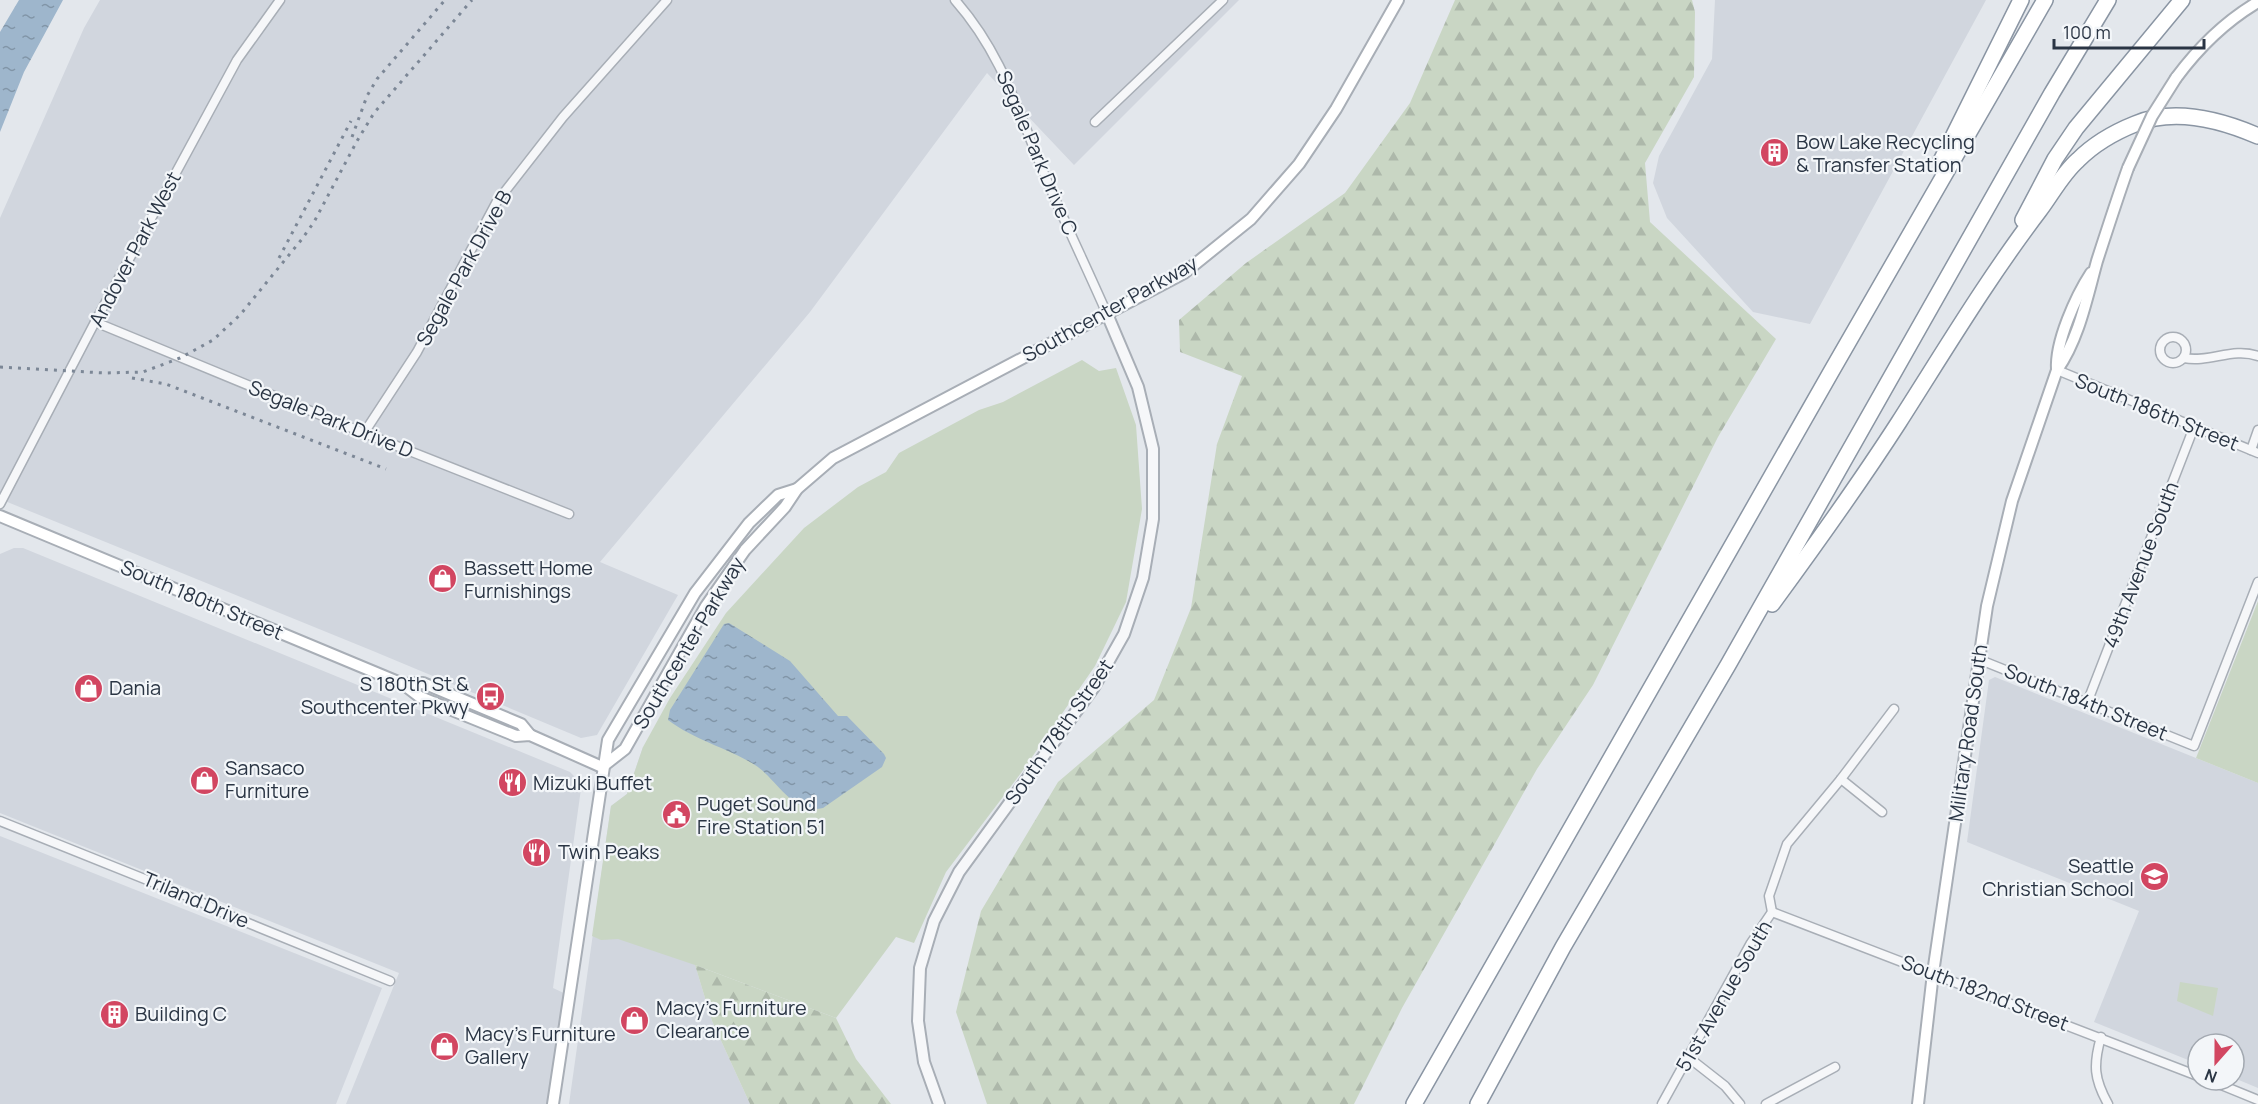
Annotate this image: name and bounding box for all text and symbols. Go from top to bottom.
scale bar [2054,12,2204,50]
text: 100 m [2063,20,2111,44]
street label: Segale Park Drive C [991,66,1084,239]
place label: Bow Lake Recycling & Transfer Station [1796,128,1975,178]
building icon: Bow Lake Recycling & Transfer Station [1759,137,1791,169]
street label: Andover Park West [82,166,187,331]
street label: Segale Park Drive B [410,185,518,350]
street label: Southcenter Parkway [1017,249,1202,368]
street label: South 186th Street [2071,366,2243,457]
street label: Segale Park Drive D [245,373,418,464]
street label: 49th Avenue South [2096,478,2185,652]
street label: Southcenter Parkway [626,551,751,734]
street label: South 180th Street [117,553,288,646]
place label: Bassett Home Furnishings [464,554,593,604]
shop icon: Bassett Home Furnishings [427,563,459,595]
street label: Military Road South [1942,642,1993,823]
street label: South 178th Street [998,654,1119,810]
street label: South 184th Street [2001,656,2172,747]
place label: S 180th St & Southcenter Pkwy [301,670,469,720]
shop icon: Dania [72,672,104,704]
place label: Dania [109,674,161,701]
bus stop icon: S 180th St & Southcenter Pkwy [474,680,506,712]
place label: Sansaco Furniture [225,754,309,804]
shop icon: Sansaco Furniture [188,764,220,796]
restaurant icon: Mizuki Buffet [496,767,528,799]
place label: Mizuki Buffet [533,769,652,796]
place label: Puget Sound Fire Station 51 [697,790,826,840]
public building icon: Puget Sound Fire Station 51 [660,799,692,831]
restaurant icon: Twin Peaks [521,836,553,868]
place label: Twin Peaks [558,838,659,865]
place label: Seattle Christian School [1982,852,2134,902]
school or university icon: Seattle Christian School [2139,861,2171,893]
street label: Triland Drive [139,865,253,934]
street label: 51st Avenue South [1669,915,1778,1076]
street label: South 182nd Street [1898,948,2073,1037]
place label: Macy's Furniture Clearance [656,994,807,1044]
building icon: Building C [98,998,130,1030]
place label: Building C [135,1000,227,1027]
shop icon: Macy's Furniture Clearance [619,1004,651,1036]
place label: Macy's Furniture Gallery [465,1020,616,1070]
shop icon: Macy's Furniture Gallery [428,1030,460,1062]
north arrow [2186,1032,2246,1092]
text: N [2201,1064,2220,1088]

